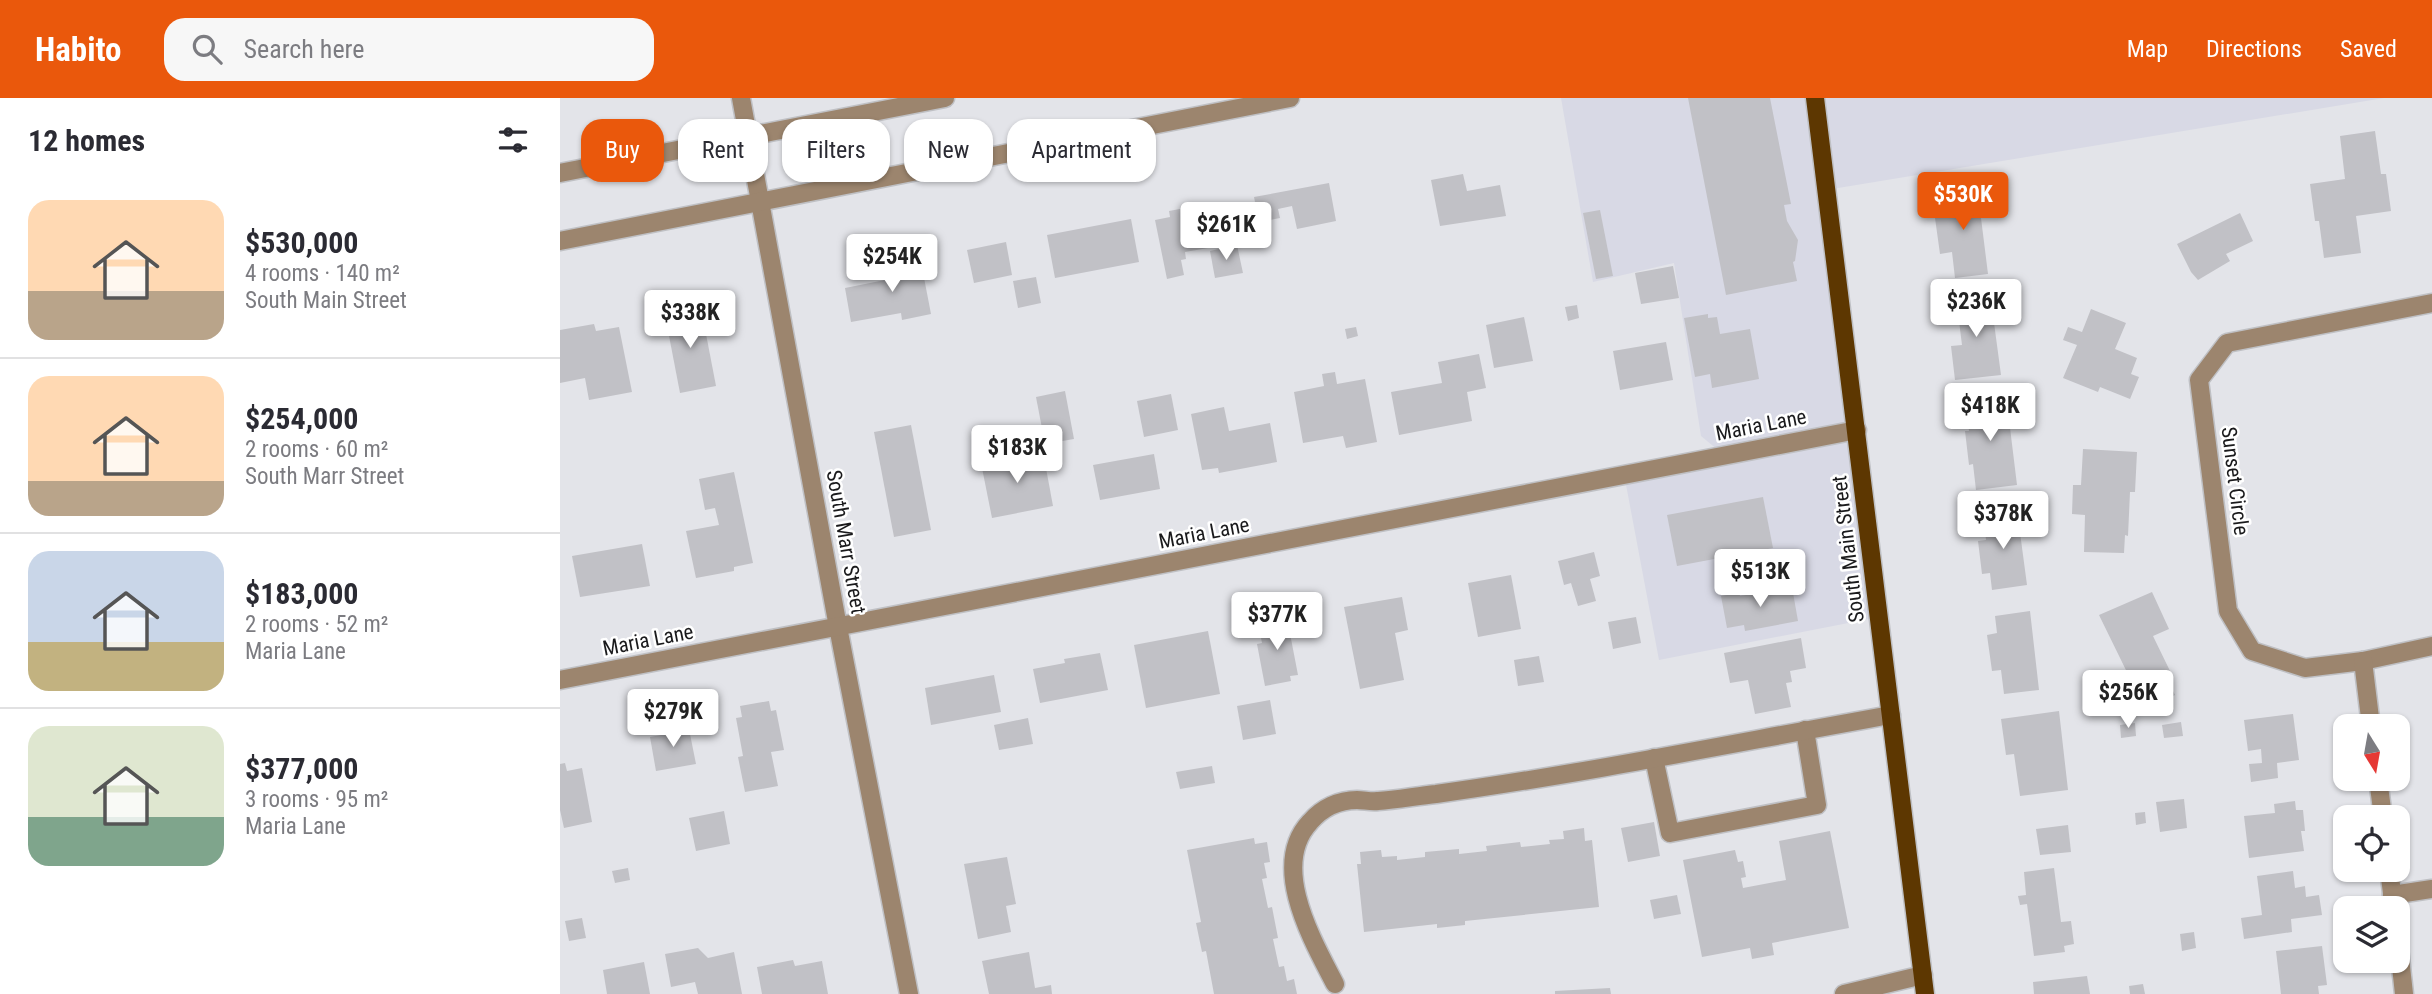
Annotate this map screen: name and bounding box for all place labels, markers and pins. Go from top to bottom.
pin: $530K [1914,172,2012,232]
pin: $261K [1177,202,1275,262]
pin: $254K [843,234,941,294]
pin: $236K [1927,280,2025,339]
pin: $338K [641,290,739,350]
pin: $418K [1941,384,2039,443]
pin: $183K [968,426,1066,485]
pin: $378K [1954,491,2052,551]
pin: $513K [1711,550,1809,609]
pin: $377K [1228,592,1326,652]
pin: $256K [2079,670,2177,730]
pin: $279K [624,690,722,749]

